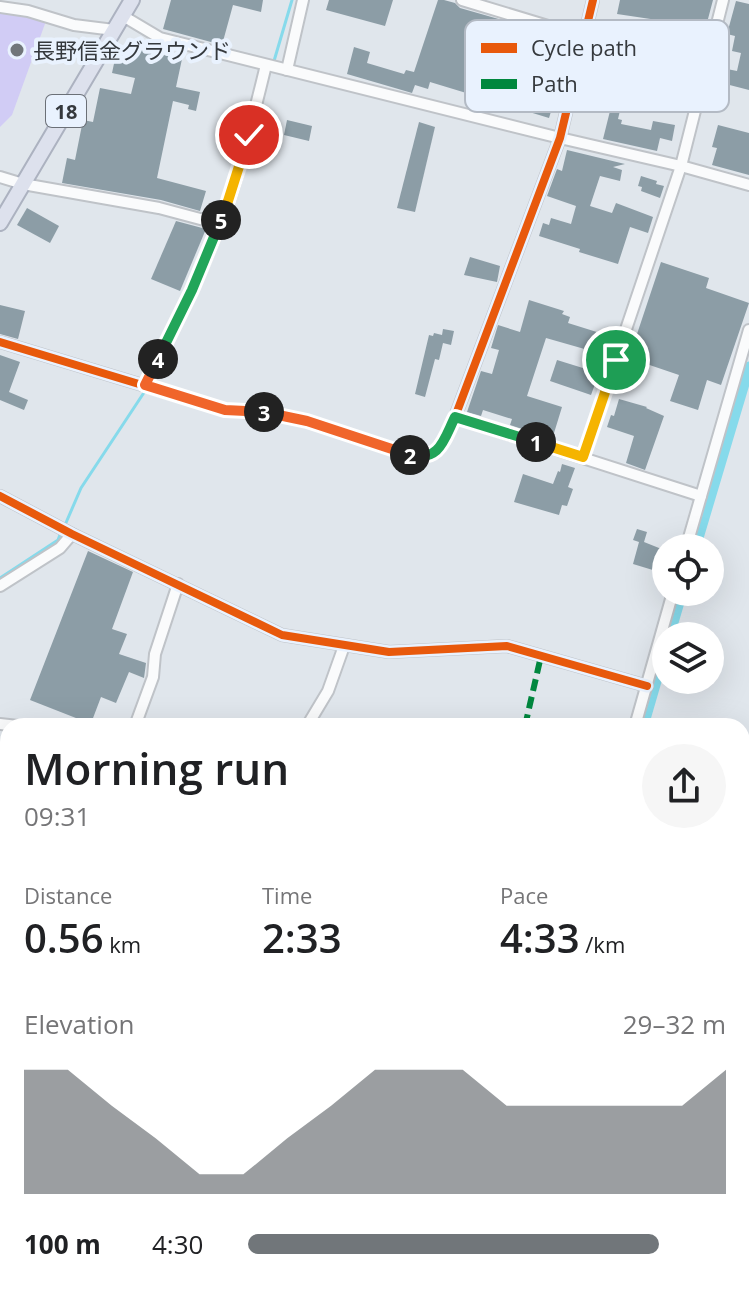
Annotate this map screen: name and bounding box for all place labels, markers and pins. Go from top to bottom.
place label: 長野信金グラウンド [33,35,231,65]
marker: 長野信金グラウンド [8,41,26,59]
pin [215,101,283,169]
pin: 5 [201,200,241,240]
pin [582,326,650,394]
pin: 4 [138,339,178,379]
pin: 3 [244,392,284,432]
pin: 1 [516,422,556,462]
pin: 2 [390,435,430,475]

